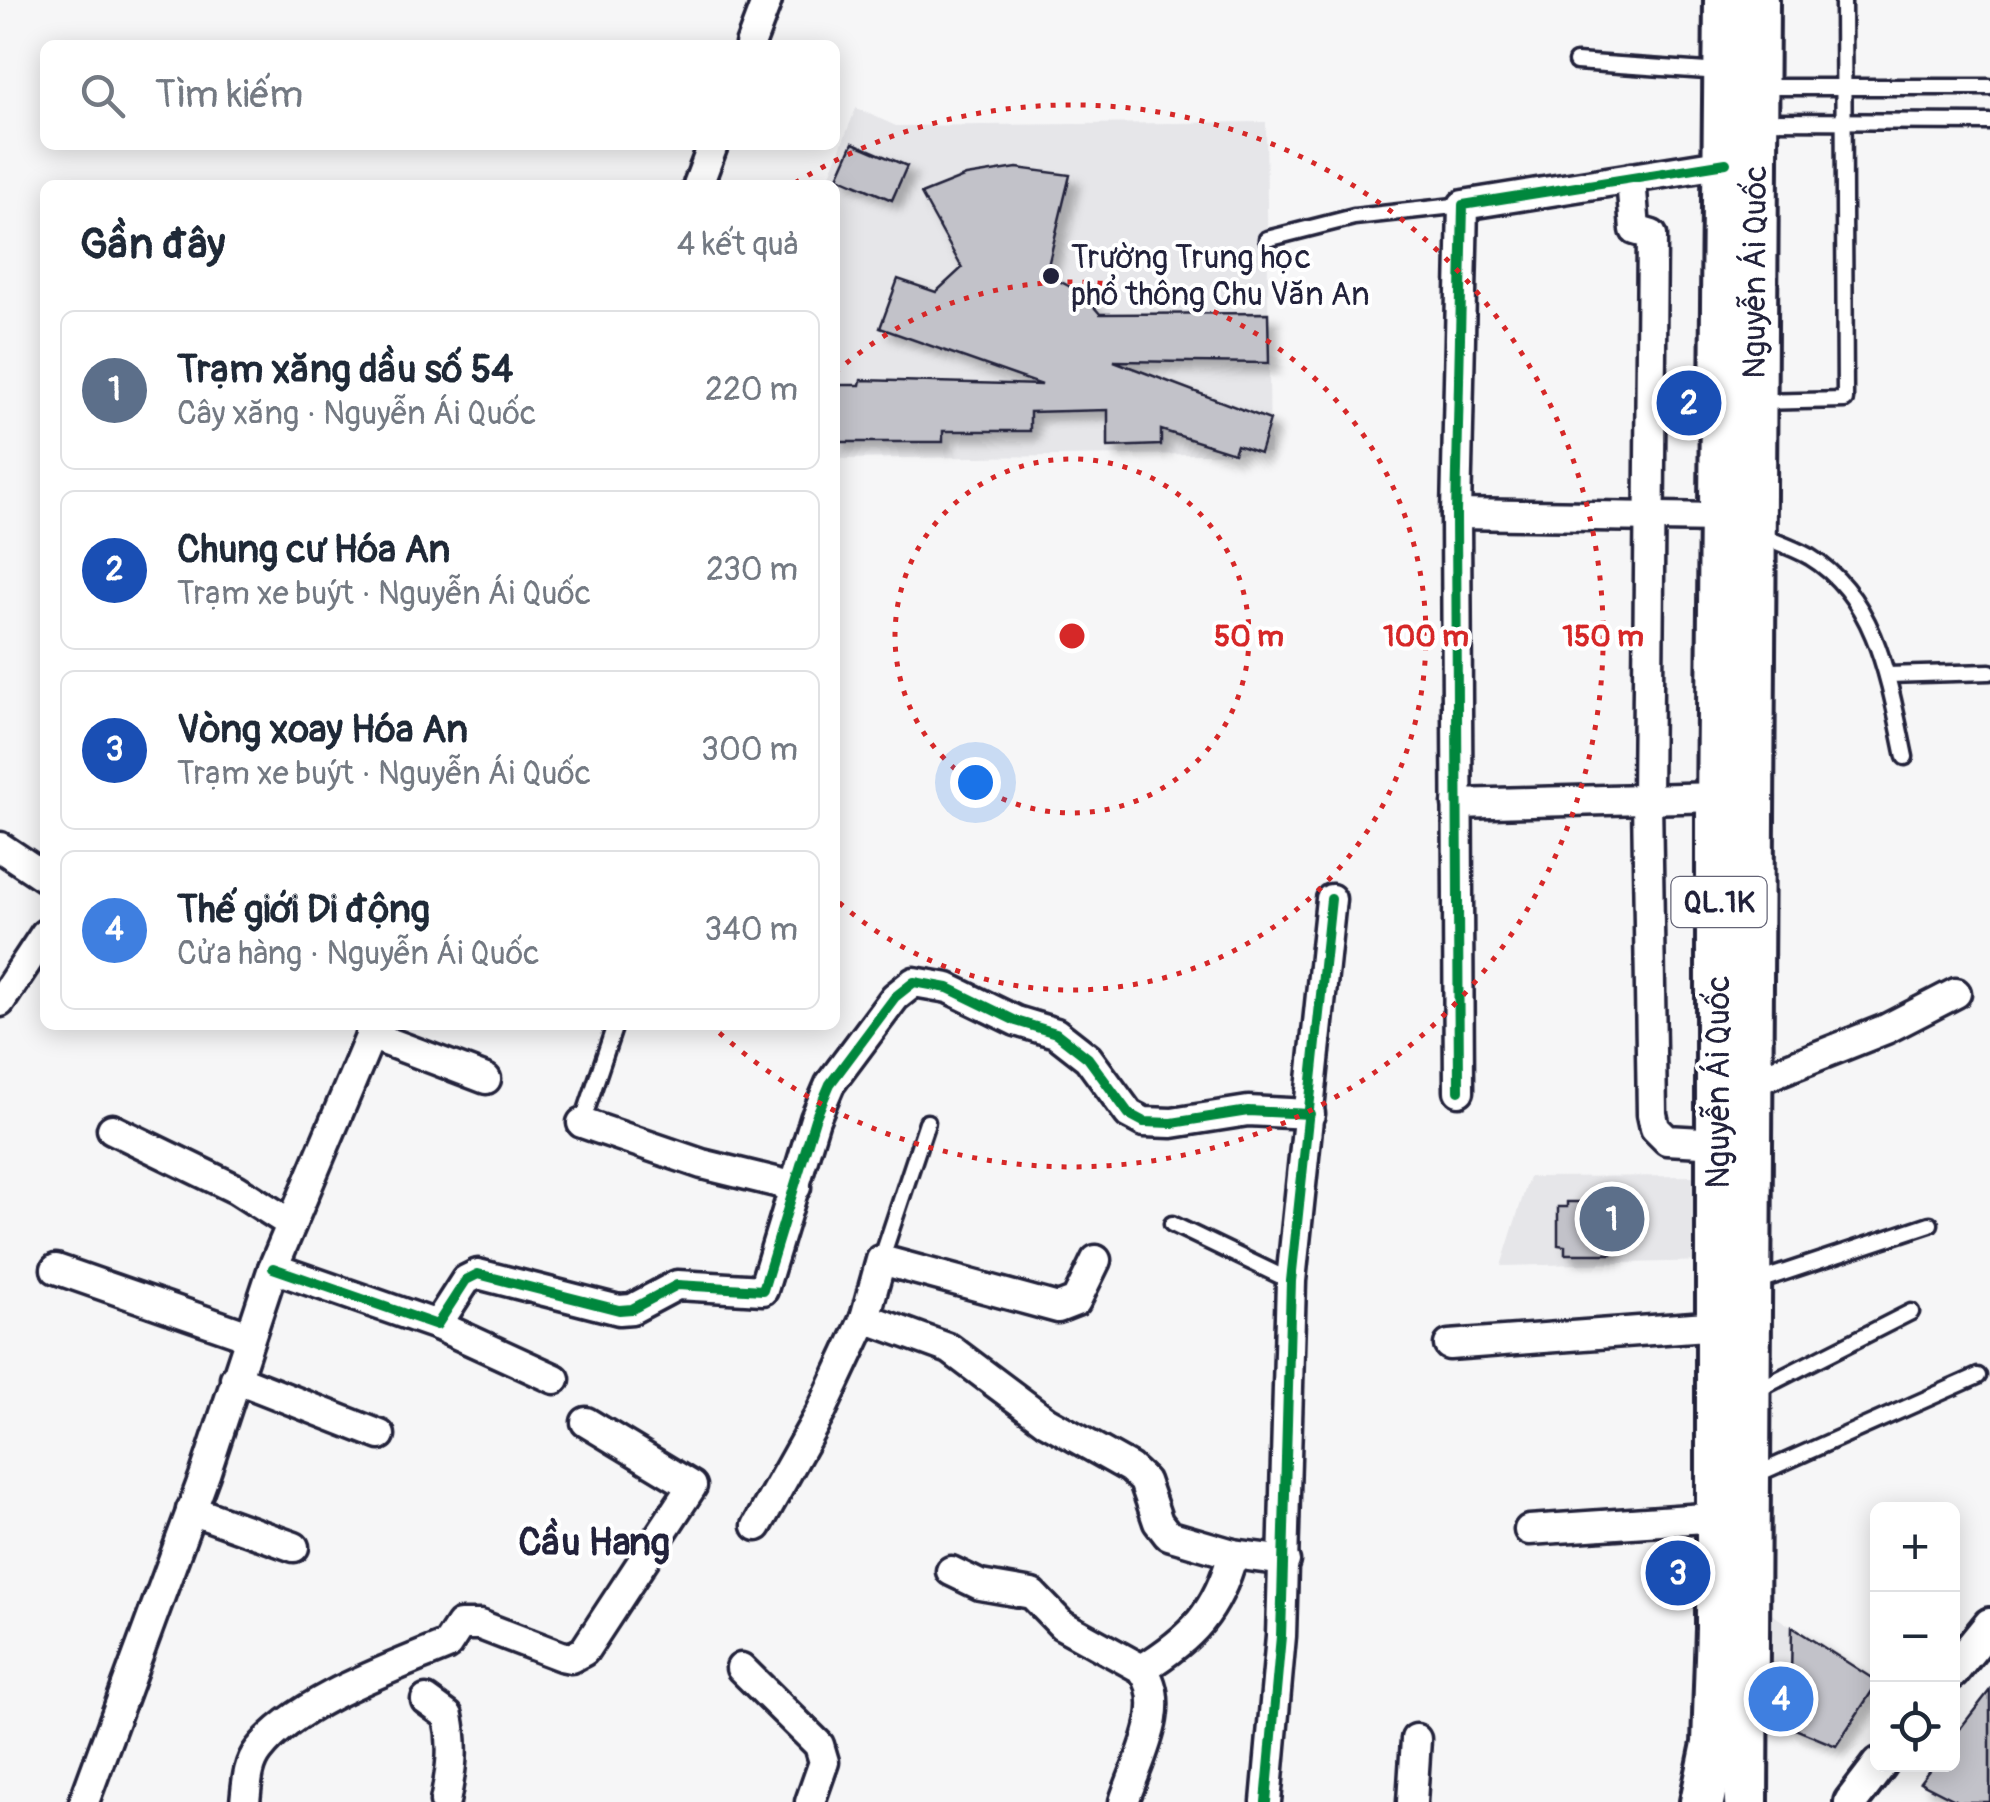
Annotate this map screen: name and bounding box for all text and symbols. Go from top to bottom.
search box [40,40,840,150]
icon: search [75,68,130,123]
text: Tìm kiếm [155,71,303,119]
street label: Nguyễn Ái Quốc [1734,165,1776,379]
text: Gần đây [80,219,225,271]
text: 4 kết quả [677,225,800,265]
place label: Trường Trung học phổ thông Chu Văn An [1071,238,1370,315]
marker: Trường Trung học phổ thông Chu Văn An [1040,265,1062,287]
text: Trạm xăng dầu số 54 [177,346,513,394]
pin: 2 [1656,366,1722,440]
text: 1 [108,370,121,410]
text: 220 m [705,370,798,410]
text: Cây xăng · Nguyễn Ái Quốc [177,394,536,434]
text: Chung cư Hóa An [177,526,450,574]
text: 2 [106,550,123,590]
text: 230 m [706,550,798,590]
text: Trạm xe buýt · Nguyễn Ái Quốc [177,574,591,614]
centre of rings [1054,618,1090,654]
text: 50 m [1214,618,1284,655]
text: 100 m [1383,618,1469,655]
text: 150 m [1562,618,1644,655]
text: Vòng xoay Hóa An [177,706,468,754]
text: 3 [106,730,123,770]
text: 300 m [701,730,798,770]
text: Trạm xe buýt · Nguyễn Ái Quốc [177,754,591,794]
your location [950,757,1001,808]
road number: QL.1K [1672,877,1766,927]
text: Thế giới Di động [177,886,430,934]
text: 4 [105,910,124,950]
text: 340 m [704,910,798,950]
text: Cửa hàng · Nguyễn Ái Quốc [177,934,539,974]
street label: Nguyễn Ái Quốc [1698,975,1739,1189]
pin: 1 [1580,1182,1644,1256]
map controls [1870,1502,1960,1772]
button: + [1870,1502,1960,1592]
district label: Cầu Hang [518,1517,670,1567]
pin: 3 [1646,1536,1710,1610]
button: − [1870,1592,1960,1682]
pin: 4 [1748,1662,1814,1736]
button: locate [1870,1682,1960,1772]

